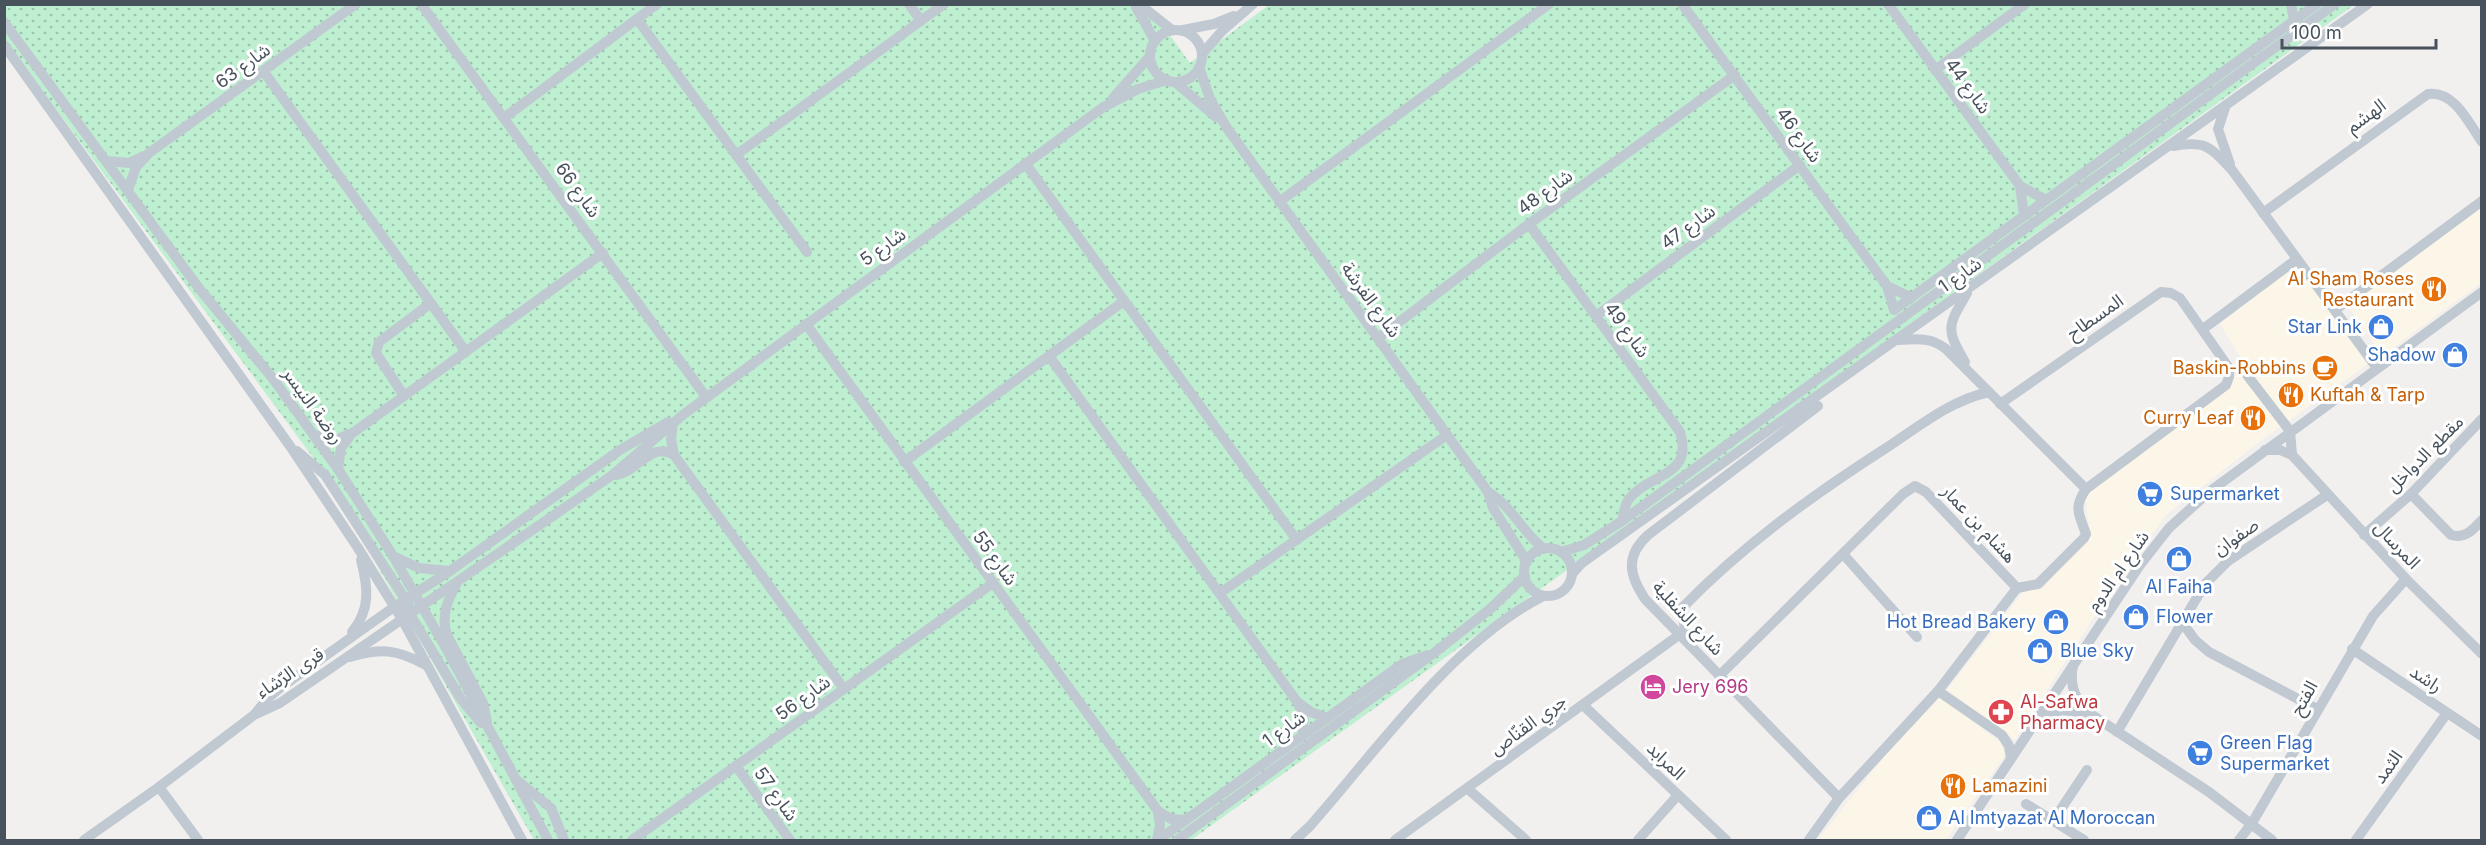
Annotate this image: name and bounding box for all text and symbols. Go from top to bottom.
scale bar [2282,12,2436,50]
text: 100 m [2291,22,2342,43]
street label: شارع 63 [211,39,276,96]
street label: شارع 44 [1938,54,1996,120]
street label: الهشم [2342,94,2391,139]
street label: شارع 46 [1769,103,1826,169]
street label: شارع 66 [548,158,605,224]
street label: شارع 48 [1513,165,1579,222]
street label: شارع 47 [1656,200,1721,257]
street label: شارع 5 [856,223,912,273]
street label: شارع 1 [1934,252,1987,300]
street label: شارع الفرشة [1334,258,1406,344]
place label: Al Sham Roses Restaurant [2287,268,2414,310]
restaurant icon: Al Sham Roses Restaurant [2419,274,2449,304]
street label: المسطاح [2062,290,2129,346]
street label: شارع 49 [1597,298,1654,364]
shop icon: Star Link [2366,312,2396,342]
place label: Star Link [2287,316,2362,337]
shop icon: Shadow [2440,340,2470,370]
place label: Shadow [2367,344,2436,365]
cafe icon: Baskin-Robbins [2310,353,2340,383]
place label: Baskin-Robbins [2173,357,2306,378]
street label: روضة النيسر [277,363,348,448]
restaurant icon: Kuftah & Tarp [2276,380,2306,410]
place label: Kuftah & Tarp [2310,384,2425,405]
restaurant icon: Curry Leaf [2238,403,2268,433]
place label: Curry Leaf [2143,407,2234,428]
street label: مقطع الدواخل [2382,411,2470,499]
supermarket icon: Supermarket [2135,479,2165,509]
street label: هشام بن عمار [1934,480,2021,570]
place label: Supermarket [2170,483,2280,504]
street label: صفوان [2209,514,2263,560]
street label: المرسال [2369,516,2425,574]
street label: شارع 55 [965,526,1022,591]
street label: شارع ام الدوم [2082,526,2156,617]
shop icon: Al Faiha [2164,544,2194,574]
street label: شارع الشفلية [1646,576,1728,662]
place label: Al Faiha [2145,576,2213,597]
shop icon: Flower [2121,602,2151,632]
place label: Flower [2156,606,2213,627]
shop icon: Hot Bread Bakery [2041,607,2071,637]
place label: Hot Bread Bakery [1887,611,2036,632]
shop icon: Blue Sky [2025,636,2055,666]
place label: Blue Sky [2060,640,2134,661]
street label: قرى الرّشاء [252,643,328,703]
street label: راشد [2406,660,2446,698]
street label: شارع 56 [771,671,836,728]
hotel icon: Jery 696 [1638,672,1668,702]
place label: Jery 696 [1672,676,1749,697]
street label: الفتح [2285,677,2324,720]
street label: جري القنّاص [1485,690,1572,762]
place label: Al-Safwa Pharmacy [2020,691,2105,733]
pharmacy icon: Al-Safwa Pharmacy [1986,697,2016,727]
street label: شارع 1 [1258,706,1311,754]
place label: Green Flag Supermarket [2220,732,2330,774]
street label: المرابد [1642,738,1690,784]
supermarket icon: Green Flag Supermarket [2185,738,2215,768]
street label: الثمد [2369,746,2407,787]
street label: شارع 57 [747,763,803,827]
restaurant icon: Lamazini [1938,771,1968,801]
place label: Lamazini [1972,775,2047,796]
shop icon: Al Imtyazat Al Moroccan [1914,803,1944,833]
place label: Al Imtyazat Al Moroccan [1948,807,2155,828]

